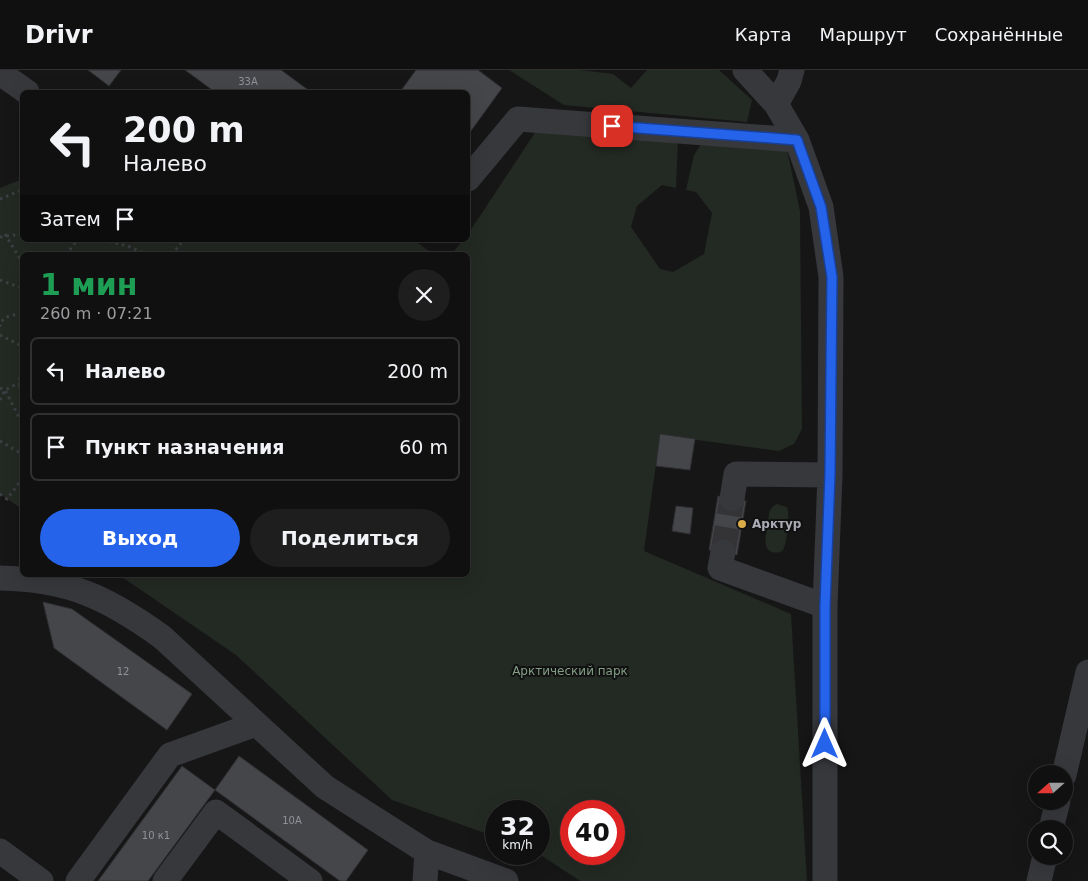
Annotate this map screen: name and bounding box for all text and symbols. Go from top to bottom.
text: Drivr [25,21,92,49]
text: Карта [735,24,792,45]
text: Маршрут [820,24,907,45]
text: Сохранённые [935,24,1063,45]
house number: 33А [238,76,258,87]
pin [591,105,633,147]
icon: left [40,110,105,175]
text: 200 m [123,110,245,150]
icon: arrive [598,112,626,140]
text: Налево [123,151,207,176]
icon: arrive [111,205,139,233]
text: Затем [40,208,101,230]
text: 1 мин [40,267,138,302]
button: close [398,269,450,321]
text: 260 m · 07:21 [40,304,153,323]
icon: left [42,357,70,385]
text: Налево [85,360,166,382]
text: 200 m [387,360,448,382]
icon: arrive [42,433,70,461]
text: Пункт назначения [85,436,284,458]
text: 60 m [399,436,448,458]
button: Выход [40,509,240,567]
button: Поделиться [250,509,450,567]
place label: Арктур [752,517,802,531]
marker: Арктур [736,518,748,530]
park label: Арктический парк [512,664,628,678]
house number: 12 [117,666,129,677]
position arrow [798,717,850,769]
north arrow [1028,765,1072,810]
map controls [1028,765,1073,865]
speed limit sign: 40 [560,800,625,865]
text: 32 [500,812,535,841]
house number: 10А [282,815,302,826]
button: search [1028,820,1073,865]
house number: 10 к1 [142,830,170,841]
text: km/h [502,838,533,852]

